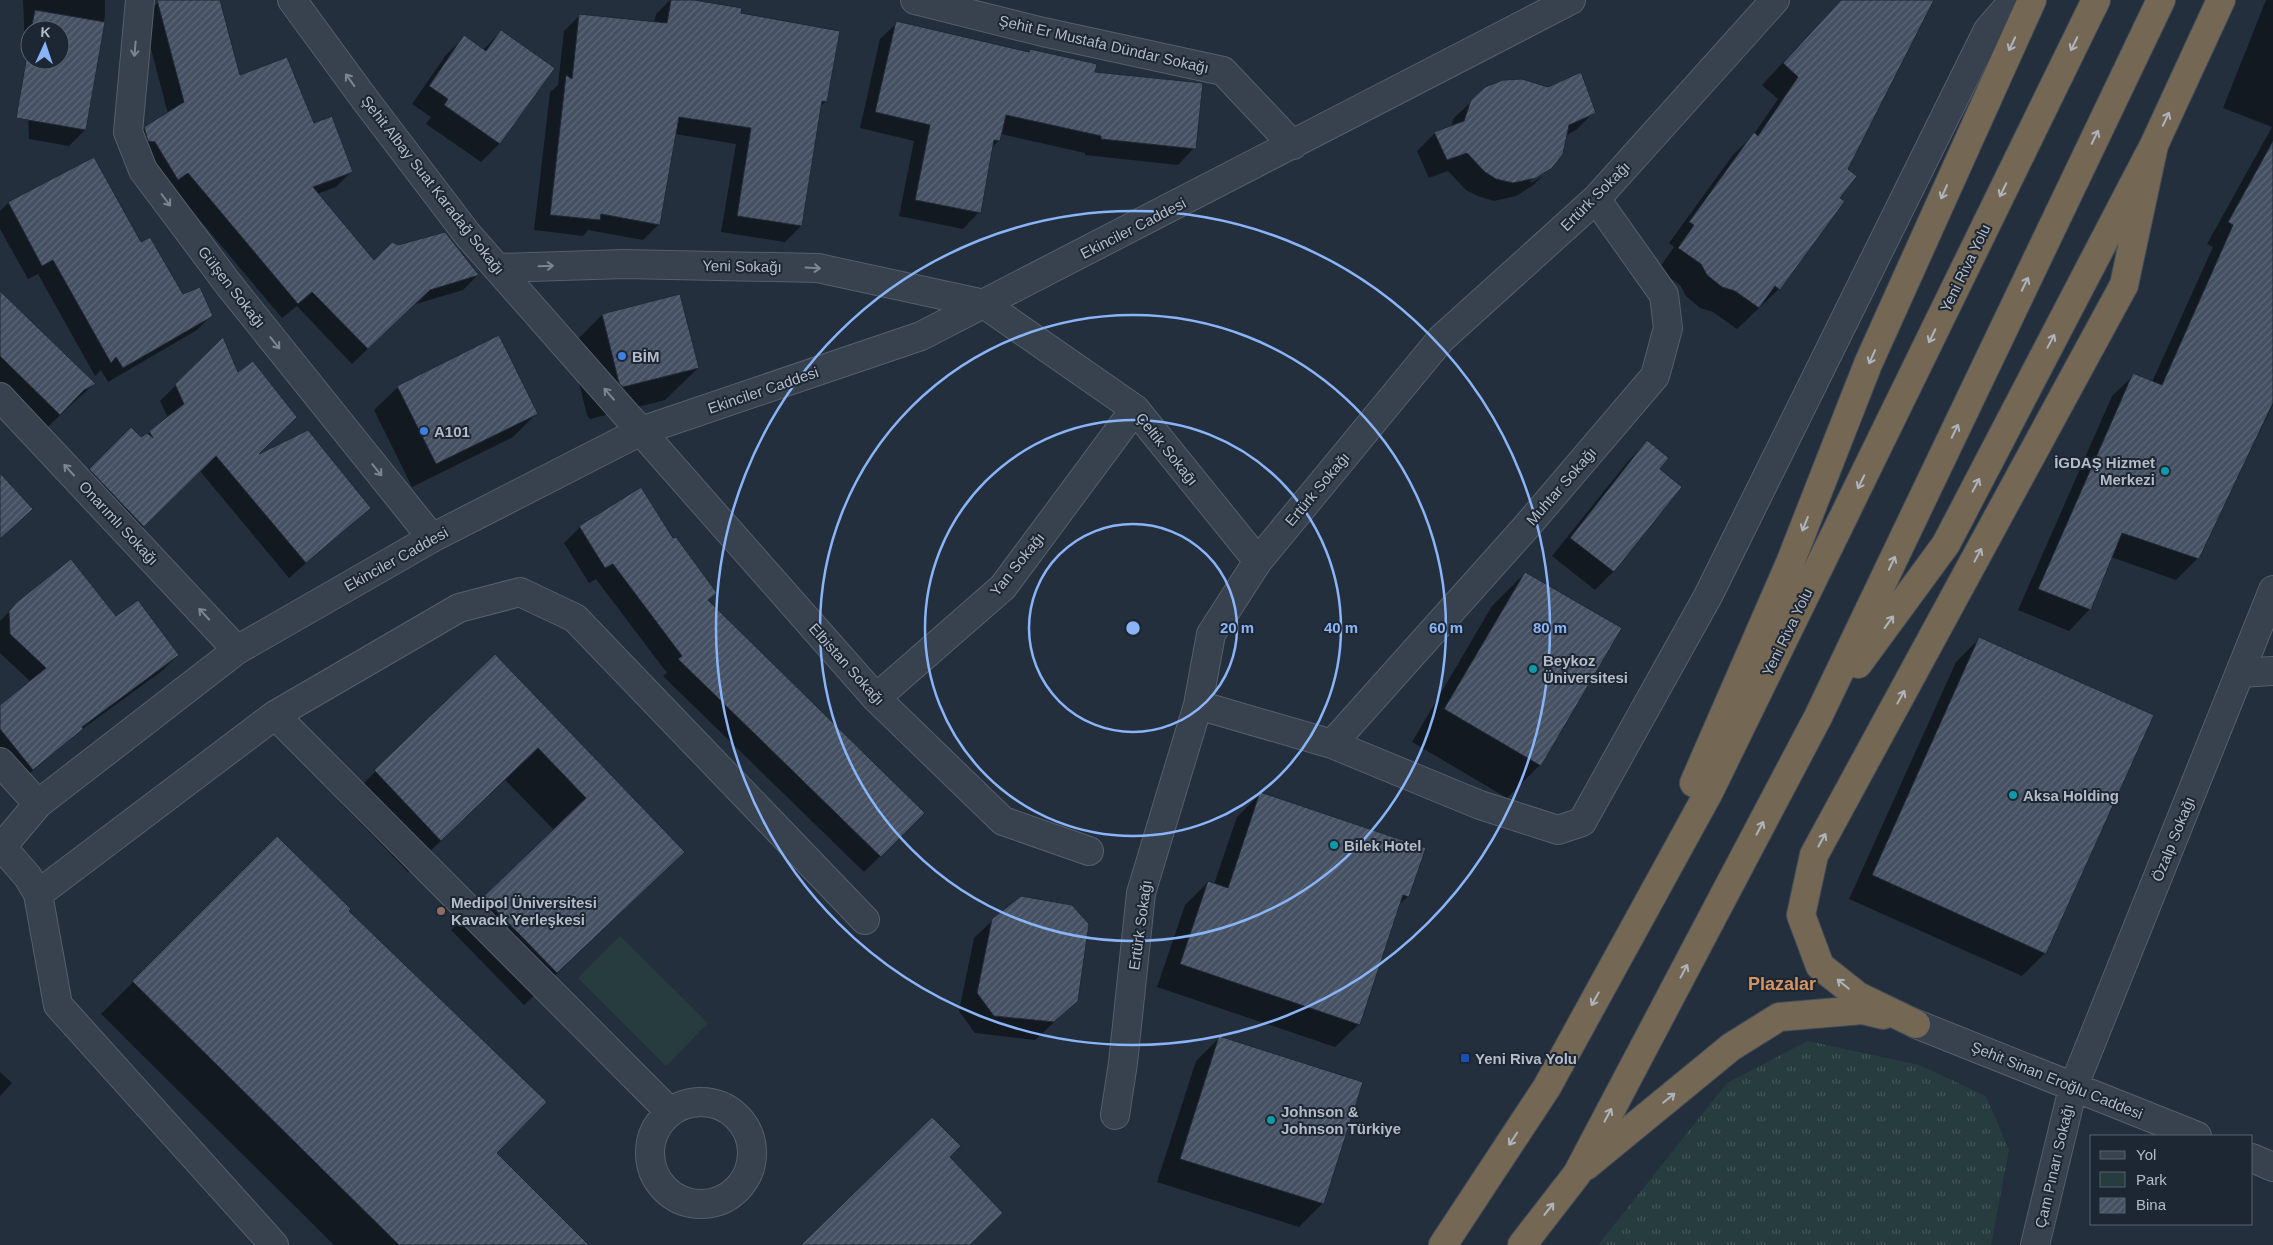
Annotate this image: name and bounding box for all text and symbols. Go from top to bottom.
street label: Şehit Er Mustafa Dündar Sokağı [997,12,1211,76]
north arrow [20,20,70,70]
text: K [40,24,51,40]
one-way arrow [2006,36,2016,51]
one-way arrow [2069,36,2078,51]
one-way arrow [131,40,140,56]
one-way arrow [345,73,355,87]
street label: Şehit Albay Suat Karadağ Sokağı [358,92,508,278]
one-way arrow [2162,112,2171,127]
one-way arrow [2091,130,2101,145]
street label: Ertürk Sokağı [1557,158,1633,234]
one-way arrow [1998,182,2007,197]
one-way arrow [1939,184,1949,199]
one-way arrow [161,193,171,207]
street label: Ekinciler Caddesi [1078,194,1188,262]
street label: Yeni Riva Yolu [1936,221,1994,315]
street label: Gülşen Sokağı [195,243,269,331]
street label: Yeni Sokağı [702,257,782,275]
one-way arrow [537,261,553,271]
one-way arrow [805,263,821,272]
one-way arrow [2021,277,2031,292]
one-way arrow [1927,328,1936,343]
one-way arrow [2047,335,2057,349]
one-way arrow [270,336,281,349]
place label: BİM [632,348,660,365]
one-way arrow [1866,349,1876,364]
marker: BİM [616,350,628,362]
street label: Ekinciler Caddesi [705,363,821,417]
one-way arrow [603,388,614,401]
street label: Çeltik Sokaḡı [1133,409,1201,489]
place label: A101 [434,423,470,440]
one-way arrow [1951,423,1961,438]
marker: A101 [418,425,430,437]
street label: Muhtar Sokağı [1523,444,1599,528]
street label: Ertürk Sokağı [1281,449,1353,529]
place label: İGDAŞ Hizmet Merkezi [2054,454,2155,488]
one-way arrow [372,463,382,477]
one-way arrow [63,464,75,477]
marker: İGDAŞ Hizmet Merkezi [2159,465,2171,477]
one-way arrow [1855,474,1865,489]
street label: Onarımlı Sokağı [76,478,162,568]
one-way arrow [1971,478,1981,493]
one-way arrow [1800,516,1809,531]
street label: Ekinciler Caddesi [341,523,451,595]
street label: Yan Sokağı [986,529,1048,599]
one-way arrow [1974,548,1984,562]
one-way arrow [1888,556,1897,571]
street label: Yeni Riva Yolu [1758,585,1816,679]
one-way arrow [198,608,210,621]
one-way arrow [1884,615,1894,629]
centre of rings [1124,619,1142,637]
text: 20 m [1220,619,1254,636]
text: 40 m [1324,619,1358,636]
text: 60 m [1429,619,1463,636]
text: 80 m [1533,619,1567,636]
street label: Elbistan Sokağı [806,620,888,708]
place label: Beykoz Üniversitesi [1543,652,1628,686]
marker: Beykoz Üniversitesi [1527,663,1539,675]
one-way arrow [1896,691,1906,705]
place label: Aksa Holding [2023,787,2119,804]
marker: Aksa Holding [2007,789,2019,801]
street label: Özalp Sokağı [2148,794,2198,884]
one-way arrow [1755,820,1765,835]
one-way arrow [1818,833,1828,847]
place label: Bilek Hotel [1344,837,1422,854]
marker: Bilek Hotel [1328,839,1340,851]
street label: Ertürk Sokağı [1125,879,1155,971]
place label: Medipol Üniversitesi Kavacık Yerleşkesi [451,894,597,928]
marker: Medipol Üniversitesi Kavacık Yerleşkesi [435,905,447,917]
one-way arrow [1679,964,1689,979]
district label: Plazalar [1748,974,1816,994]
one-way arrow [1837,979,1850,990]
one-way arrow [1590,992,1600,1006]
street label: Şehit Sinan Eroğlu Caddesi [1969,1038,2145,1122]
place label: Yeni Riva Yolu [1475,1050,1577,1067]
marker: Yeni Riva Yolu [1459,1052,1471,1064]
one-way arrow [1662,1093,1675,1104]
street label: Çam Pınarı Sokağı [2031,1102,2077,1230]
place label: Johnson & Johnson Türkiye [1281,1103,1401,1137]
one-way arrow [1604,1108,1613,1123]
marker: Johnson & Johnson Türkiye [1265,1114,1277,1126]
one-way arrow [1508,1132,1518,1146]
legend [2090,1135,2253,1225]
text: Yol [2136,1146,2156,1163]
text: Park [2136,1171,2167,1188]
text: Bina [2136,1196,2167,1213]
one-way arrow [1544,1203,1555,1216]

